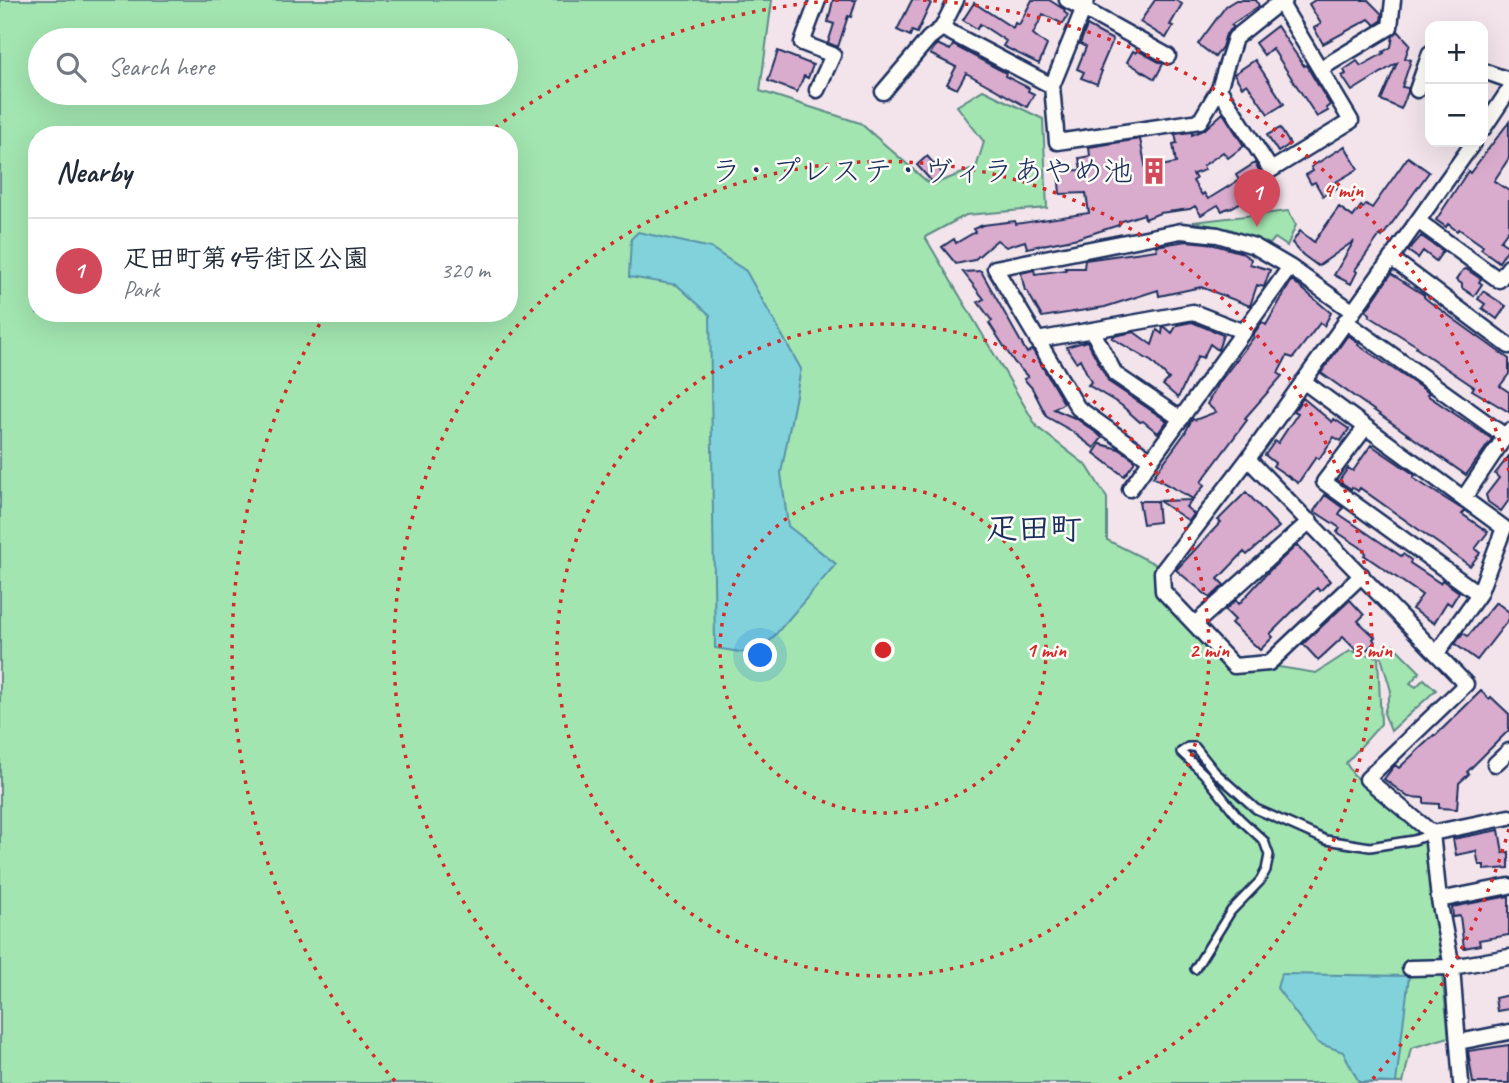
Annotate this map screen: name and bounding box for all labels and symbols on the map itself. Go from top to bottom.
place label: ラ・プレステ・ヴィラあやめ池 [711,152,1133,190]
building icon: ラ・プレステ・ヴィラあやめ池 [1139,156,1169,186]
pin: 1 [1234,169,1280,227]
text: 4 min [1323,177,1363,203]
district label: 疋田町 [986,508,1082,549]
text: 1 min [1026,637,1066,663]
text: 2 min [1189,637,1229,663]
text: 3 min [1352,637,1392,663]
your location [743,638,777,672]
centre of rings [871,638,895,662]

